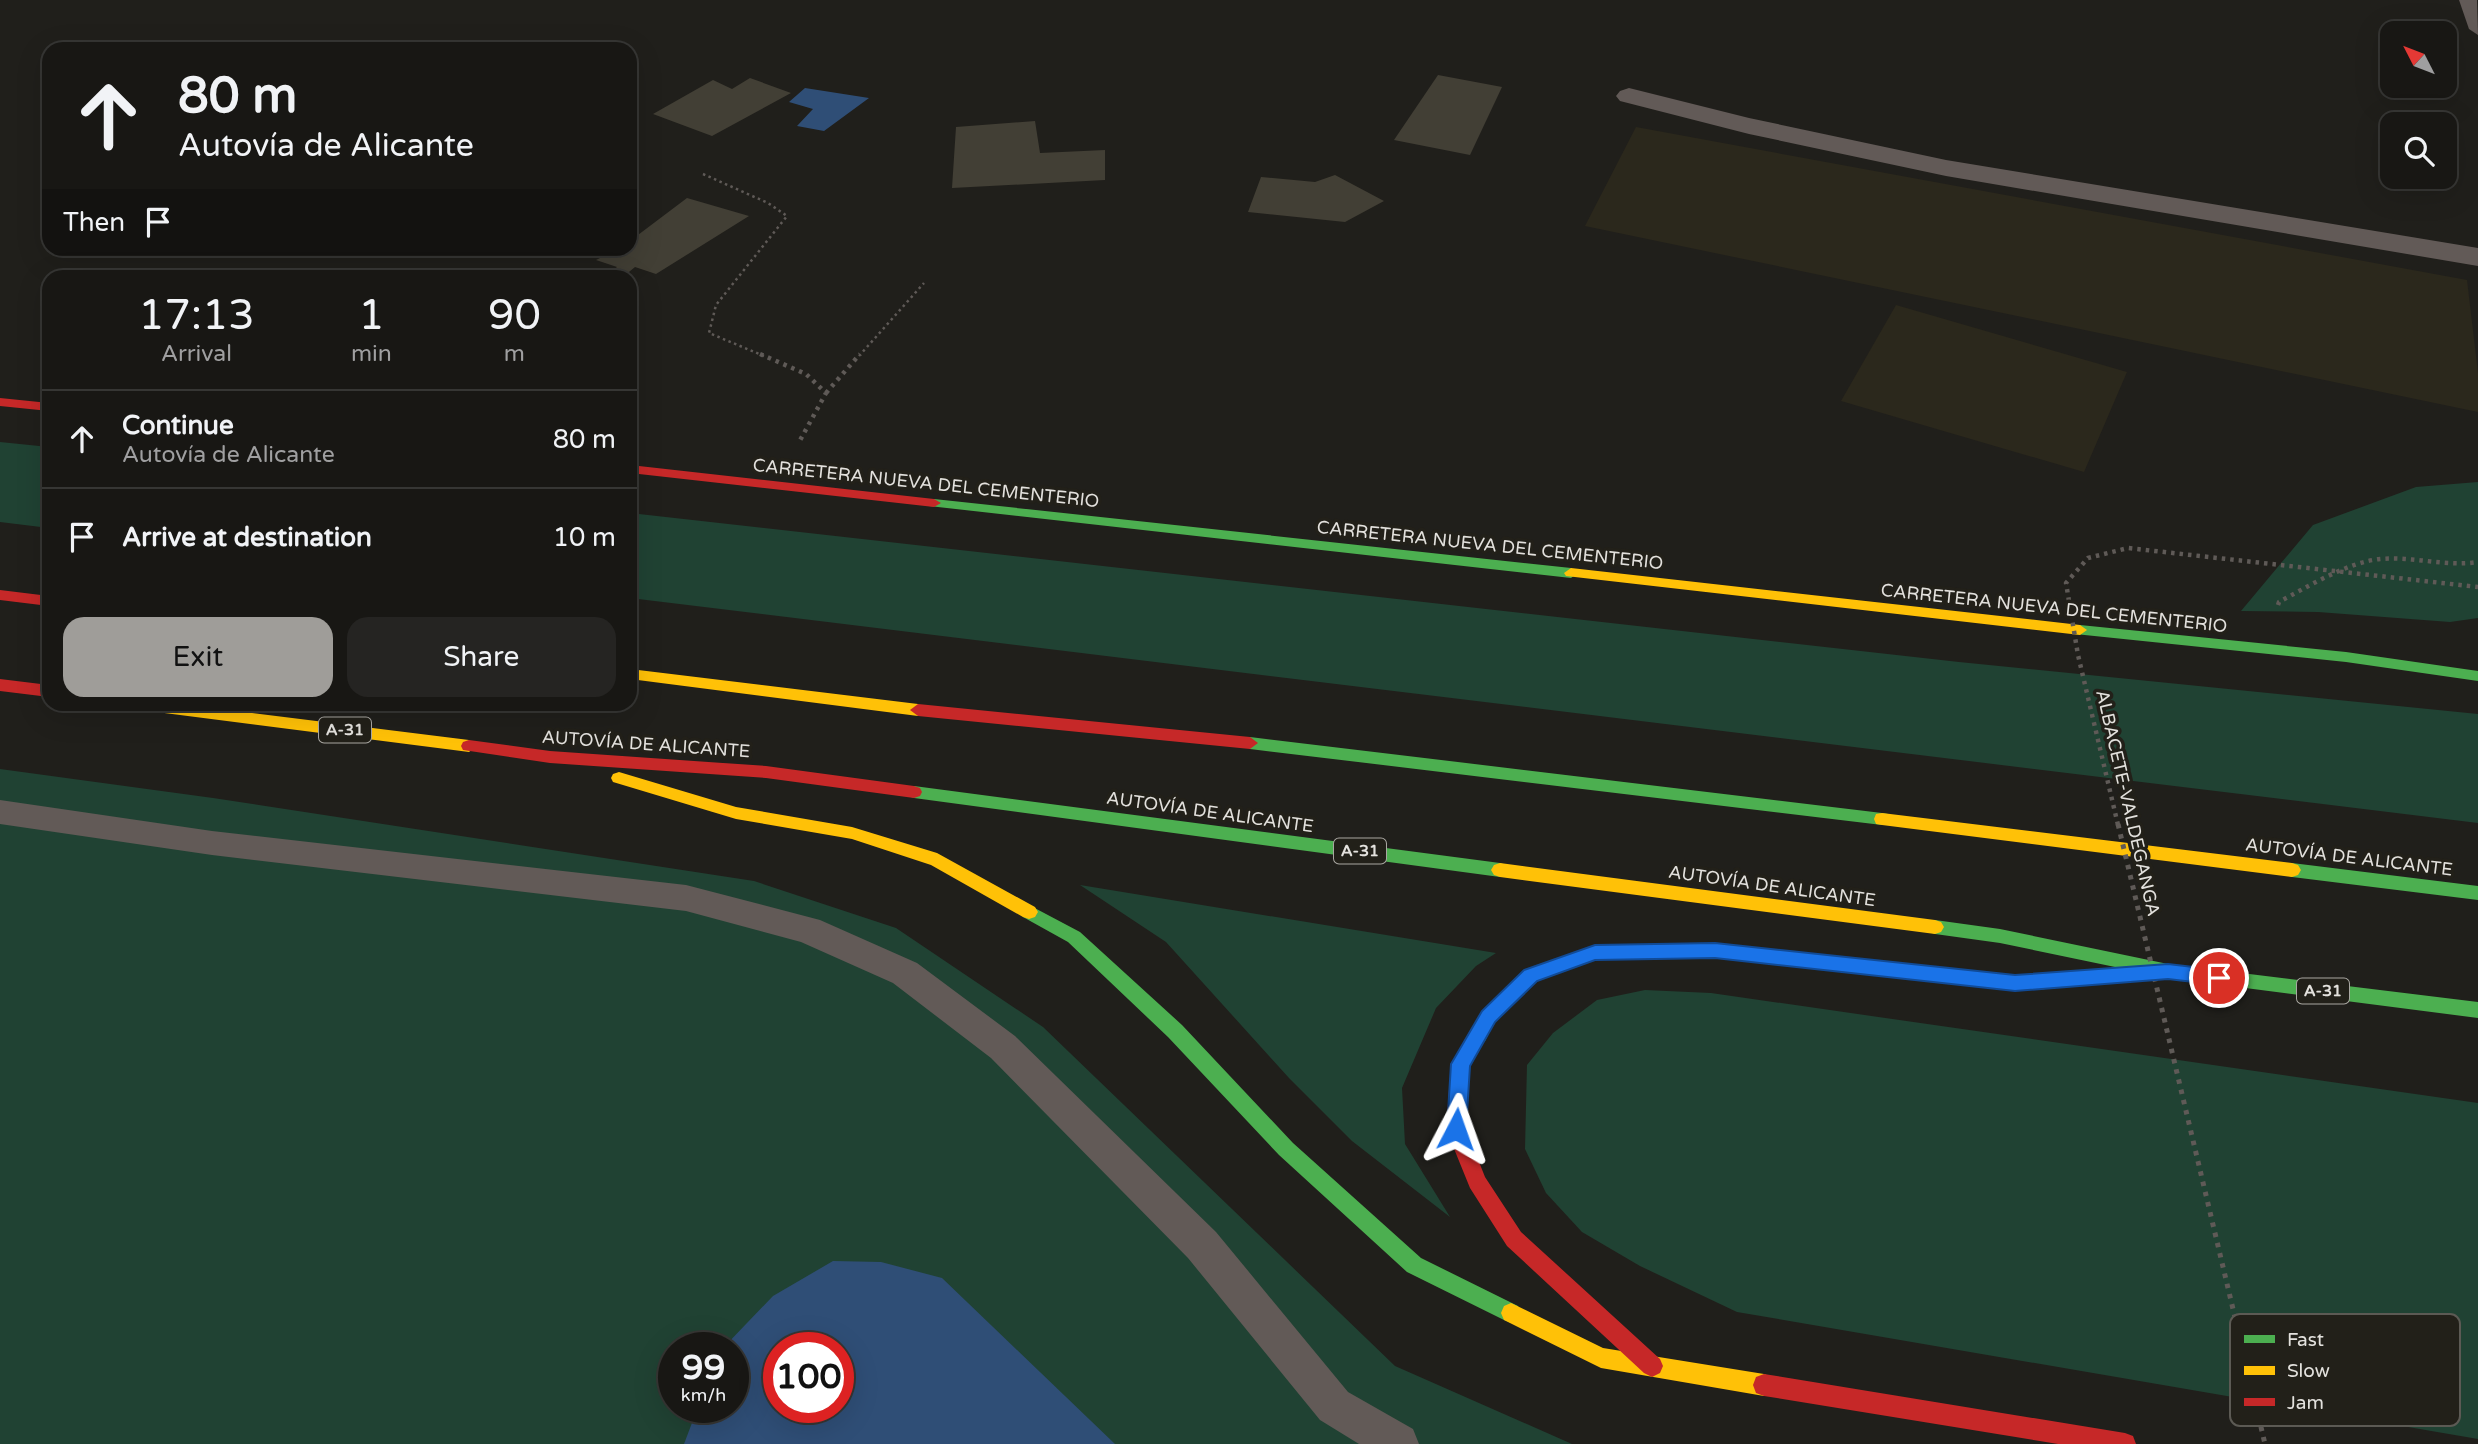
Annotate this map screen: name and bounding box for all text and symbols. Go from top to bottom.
north arrow [2380,21,2457,98]
map controls [2380,21,2457,189]
text: 80 m [178,67,297,126]
icon: ahead [63,70,154,161]
button: search [2380,112,2457,189]
text: Autovía de Alicante [178,127,474,165]
icon: arrive [139,203,177,241]
text: Then [63,207,125,238]
text: 17:13 [138,290,255,341]
text: 1 [358,290,385,341]
text: 90 [488,290,541,341]
text: Arrival [161,340,232,368]
text: min [351,340,392,368]
text: m [504,340,525,368]
text: Continue [122,410,234,441]
icon: ahead [63,420,101,458]
text: 80 m [553,424,616,455]
text: Autovía de Alicante [122,441,335,469]
street label: CARRETERA NUEVA DEL CEMENTERIO [752,454,1100,512]
street label: CARRETERA NUEVA DEL CEMENTERIO [1316,516,1664,574]
icon: arrive [63,518,101,556]
text: Arrive at destination [122,522,372,553]
text: 10 m [553,522,616,553]
street label: CARRETERA NUEVA DEL CEMENTERIO [1880,579,2228,637]
button: Exit [63,617,333,697]
button: Share [347,617,616,697]
street label: ALBACETE-VALDEGANGA [2091,688,2165,918]
road number: A-31 [319,718,371,743]
street label: AUTOVÍA DE ALICANTE [541,726,751,762]
street label: AUTOVÍA DE ALICANTE [1105,787,1315,837]
street label: AUTOVÍA DE ALICANTE [2244,833,2454,881]
road number: A-31 [1334,838,1386,864]
street label: AUTOVÍA DE ALICANTE [1667,861,1877,911]
pin [2189,948,2249,1008]
icon: arrive [2200,959,2238,997]
road number: A-31 [2297,979,2349,1004]
position arrow [1419,1092,1493,1166]
legend [2230,1314,2460,1426]
text: Fast [2287,1329,2324,1351]
speed limit sign: 100 [763,1332,854,1423]
text: 99 [682,1347,725,1389]
text: Slow [2287,1360,2330,1382]
text: km/h [681,1384,726,1406]
text: Jam [2287,1392,2324,1414]

